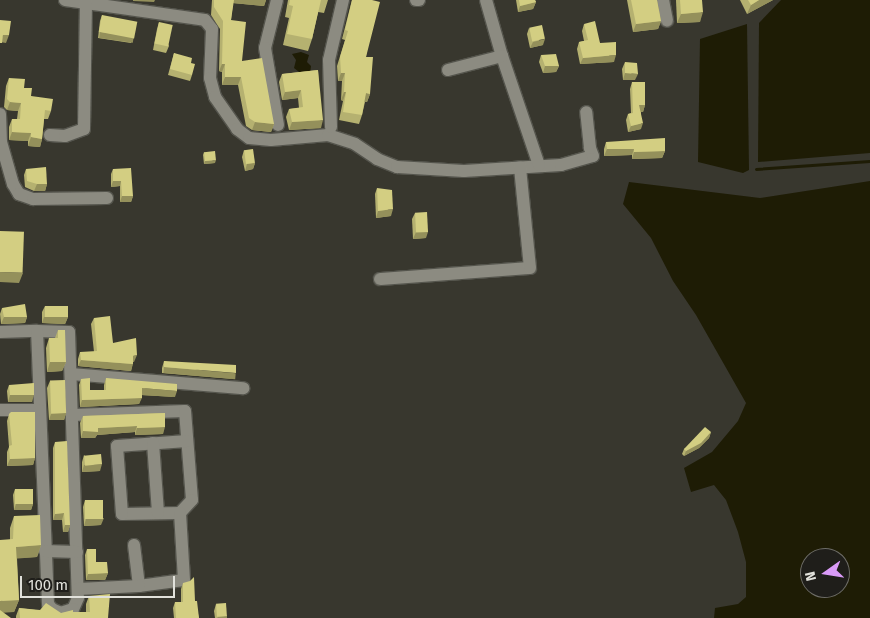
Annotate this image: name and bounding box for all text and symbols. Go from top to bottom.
north arrow [800,548,850,598]
scale bar [22,566,178,598]
text: N [802,570,820,583]
text: 100 m [28,576,68,594]

